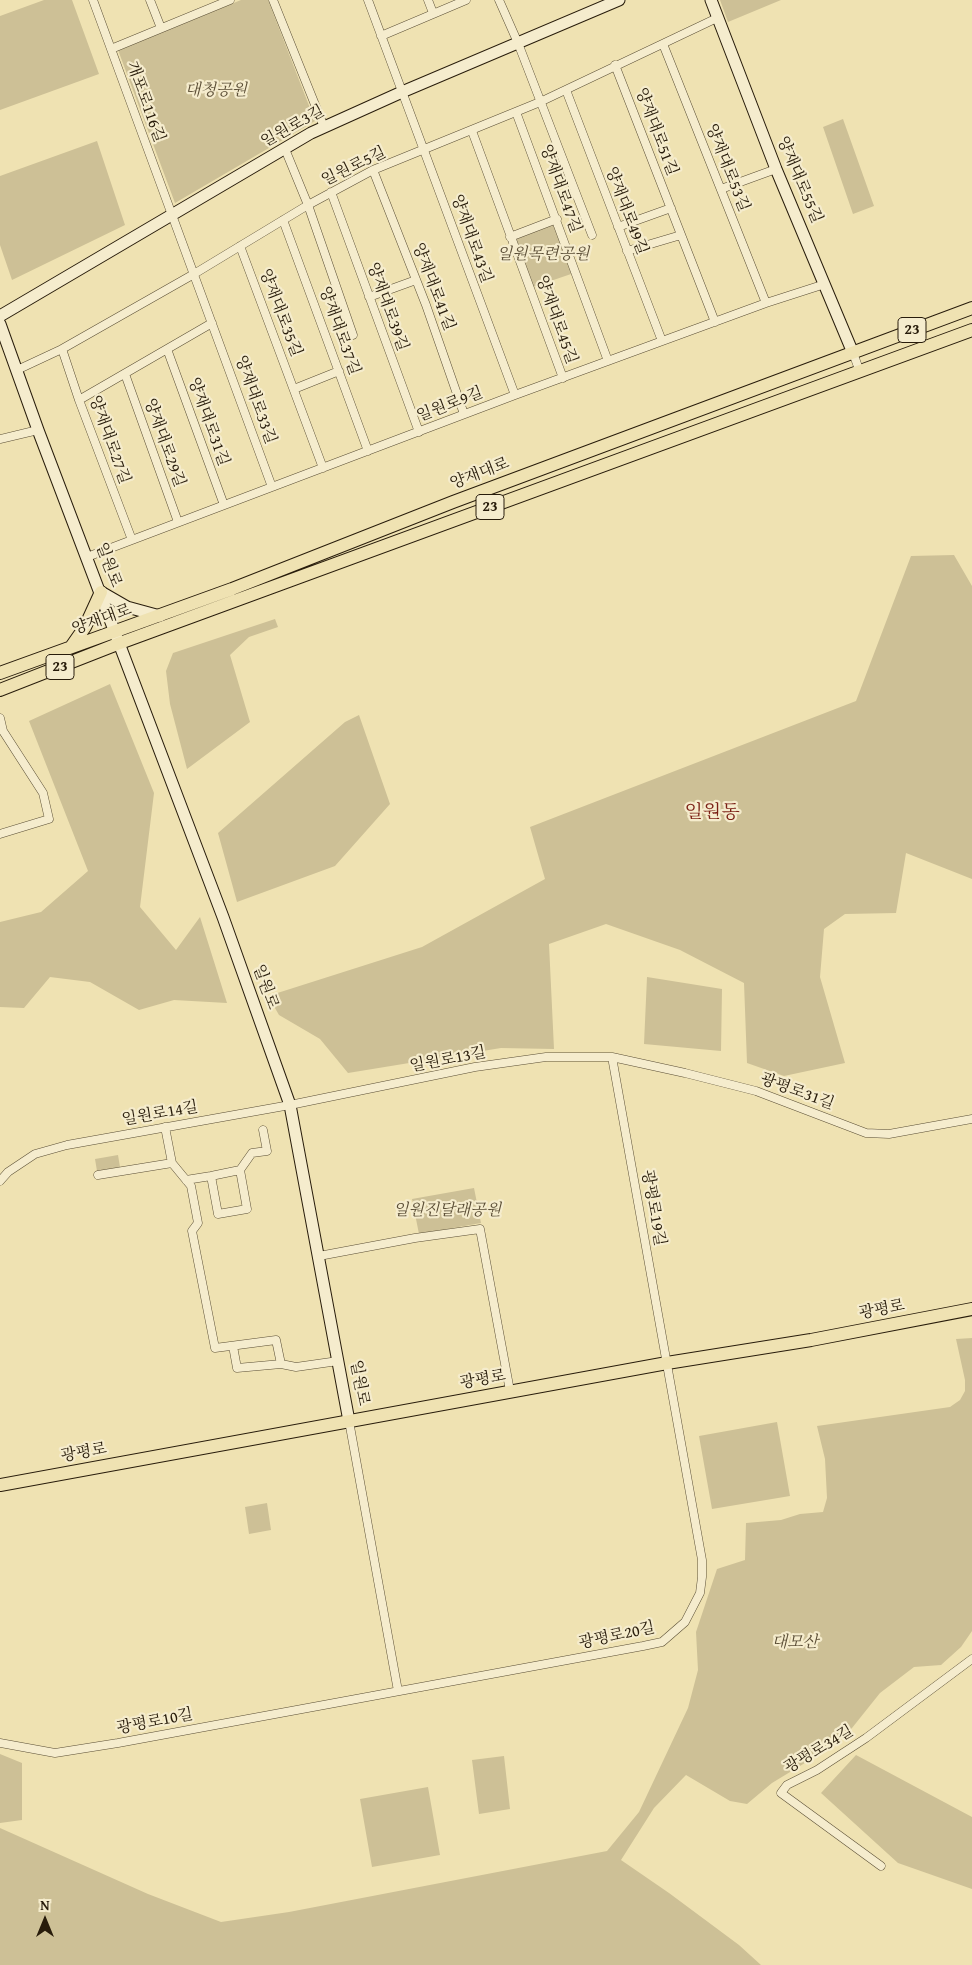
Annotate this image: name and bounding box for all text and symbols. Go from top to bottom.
street label: 개포로116길 [121,59,169,145]
park label: 대청공원 [185,81,247,101]
street label: 양재대로51길 [630,85,682,179]
street label: 일원로3길 [258,102,328,152]
street label: 양재대로53길 [701,121,753,215]
street label: 양재대로55길 [772,134,826,226]
street label: 양재대로47길 [535,142,585,236]
street label: 일원로5길 [319,143,389,191]
street label: 양재대로49길 [600,164,652,258]
street label: 양재대로43길 [446,192,496,286]
street label: 양재대로41길 [407,240,459,334]
park label: 일원목련공원 [497,245,589,265]
street label: 양재대로39길 [362,260,412,354]
street label: 양재대로35길 [254,266,306,360]
street label: 양재대로45길 [531,273,581,367]
street label: 양재대로37길 [314,284,364,378]
road number: 23 [898,318,926,342]
street label: 양재대로33길 [230,353,280,447]
street label: 양재대로31길 [183,375,233,469]
street label: 일원로9길 [414,384,486,426]
street label: 양재대로27길 [84,393,134,487]
street label: 양재대로29길 [139,396,189,490]
street label: 양재대로 [448,454,512,494]
road number: 23 [476,494,504,520]
street label: 일원로 [91,540,125,590]
street label: 양재대로 [70,600,134,640]
road number: 23 [46,654,74,680]
district label: 일원동 [684,802,740,824]
street label: 일원로 [248,962,282,1012]
street label: 일원로13길 [408,1043,488,1077]
street label: 광평로31길 [757,1070,837,1114]
street label: 일원로14길 [120,1098,200,1130]
street label: 광평로19길 [637,1168,669,1248]
park label: 일원진달래공원 [393,1201,501,1221]
street label: 광평로 [857,1296,907,1324]
street label: 일원로 [345,1358,373,1408]
street label: 광평로 [459,1367,507,1393]
street label: 광평로 [60,1440,108,1466]
street label: 광평로20길 [577,1619,657,1653]
park label: 대모산 [772,1633,818,1653]
street label: 광평로10길 [115,1705,195,1739]
street label: 광평로34길 [781,1722,857,1778]
north arrow [20,1895,70,1945]
text: N [40,1895,50,1915]

